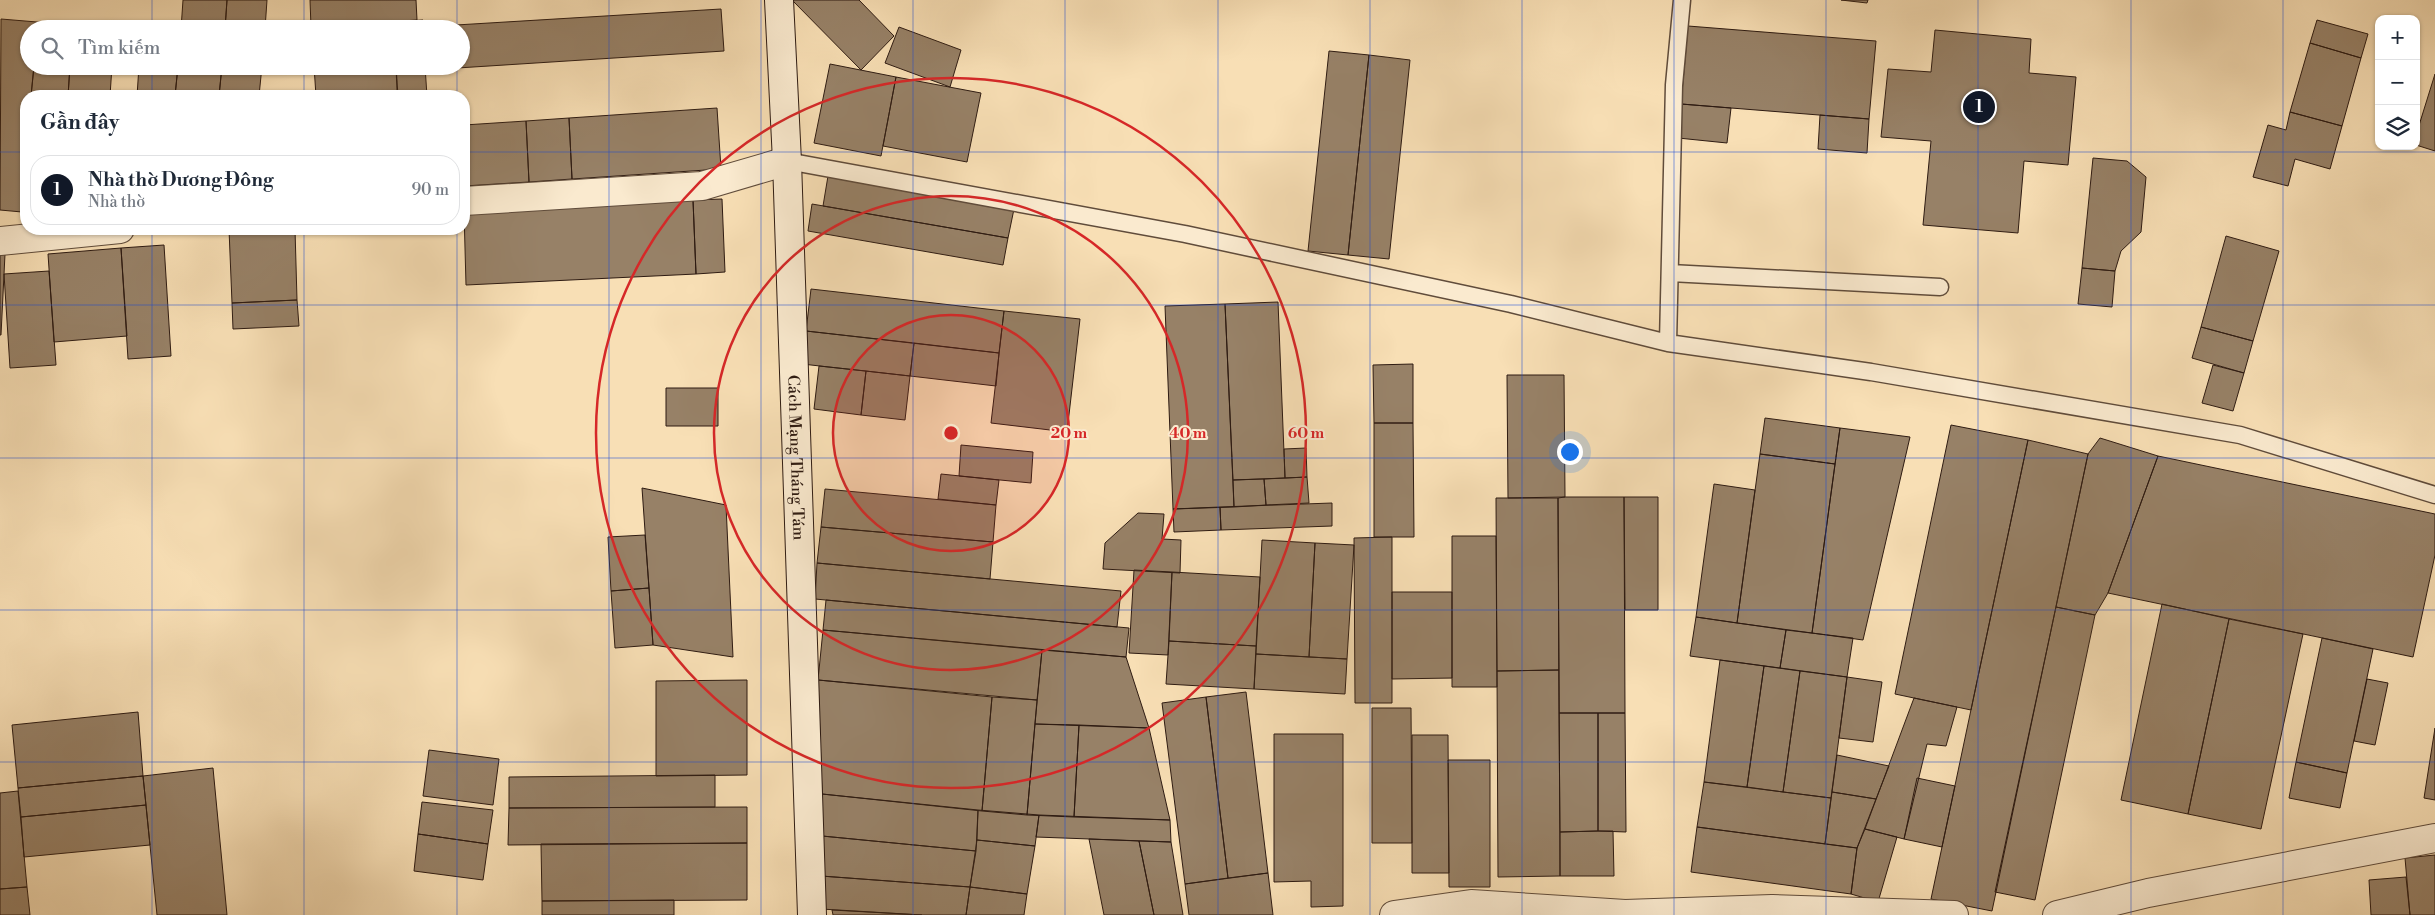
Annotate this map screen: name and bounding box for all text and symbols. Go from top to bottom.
map controls [2375,15,2420,150]
button: + [2375,15,2420,60]
search box [20,20,470,75]
icon: search [38,34,66,62]
text: Tìm kiếm [78,36,161,60]
button: − [2375,60,2420,105]
pin: 1 [1963,88,1995,126]
button: layers [2375,105,2420,150]
text: Gần đây [40,110,119,136]
text: Nhà thờ Dương Đông [88,168,274,192]
text: 1 [53,180,61,200]
text: 90 m [411,180,449,200]
text: Nhà thờ [88,192,145,212]
street label: Cách Mạng Tháng Tám [783,375,809,541]
centre of rings [942,424,960,442]
text: 20 m [1051,424,1088,443]
text: 40 m [1169,424,1207,443]
text: 60 m [1288,424,1325,443]
your location [1557,439,1583,465]

